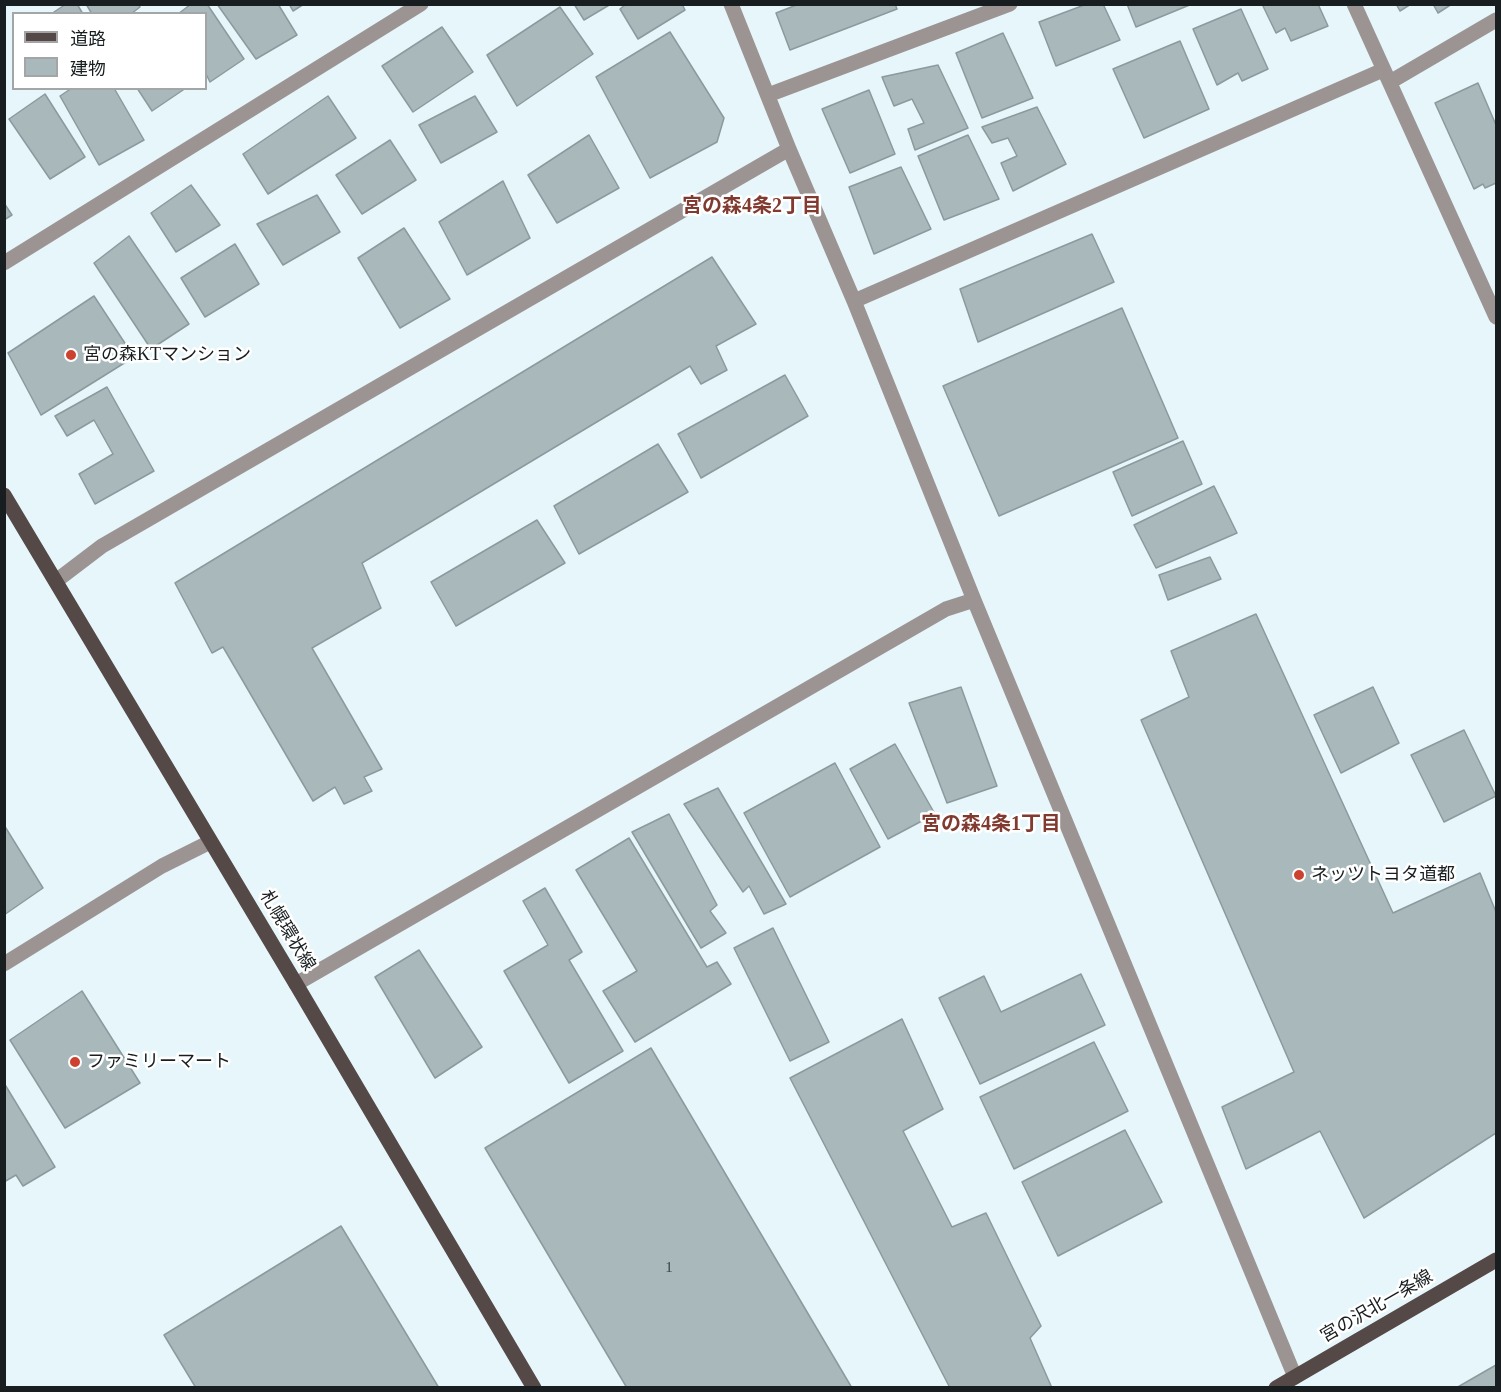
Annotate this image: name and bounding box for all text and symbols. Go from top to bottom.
legend [12,12,207,90]
text: 道路 [70,29,106,49]
text: 建物 [70,59,106,79]
district label: 宮の森4条2丁目 [682,195,822,219]
place label: 宮の森KTマンション [83,344,251,366]
marker: 宮の森KTマンション [64,348,78,362]
district label: 宮の森4条1丁目 [921,813,1061,837]
place label: ネッツトヨタ道都 [1311,864,1455,886]
marker: ネッツトヨタ道都 [1292,868,1306,882]
street label: 札幌環状線 [255,887,319,975]
place label: ファミリーマート [87,1051,231,1073]
marker: ファミリーマート [68,1055,82,1069]
house number: 1 [665,1259,673,1277]
street label: 宮の沢北一条線 [1317,1266,1437,1348]

